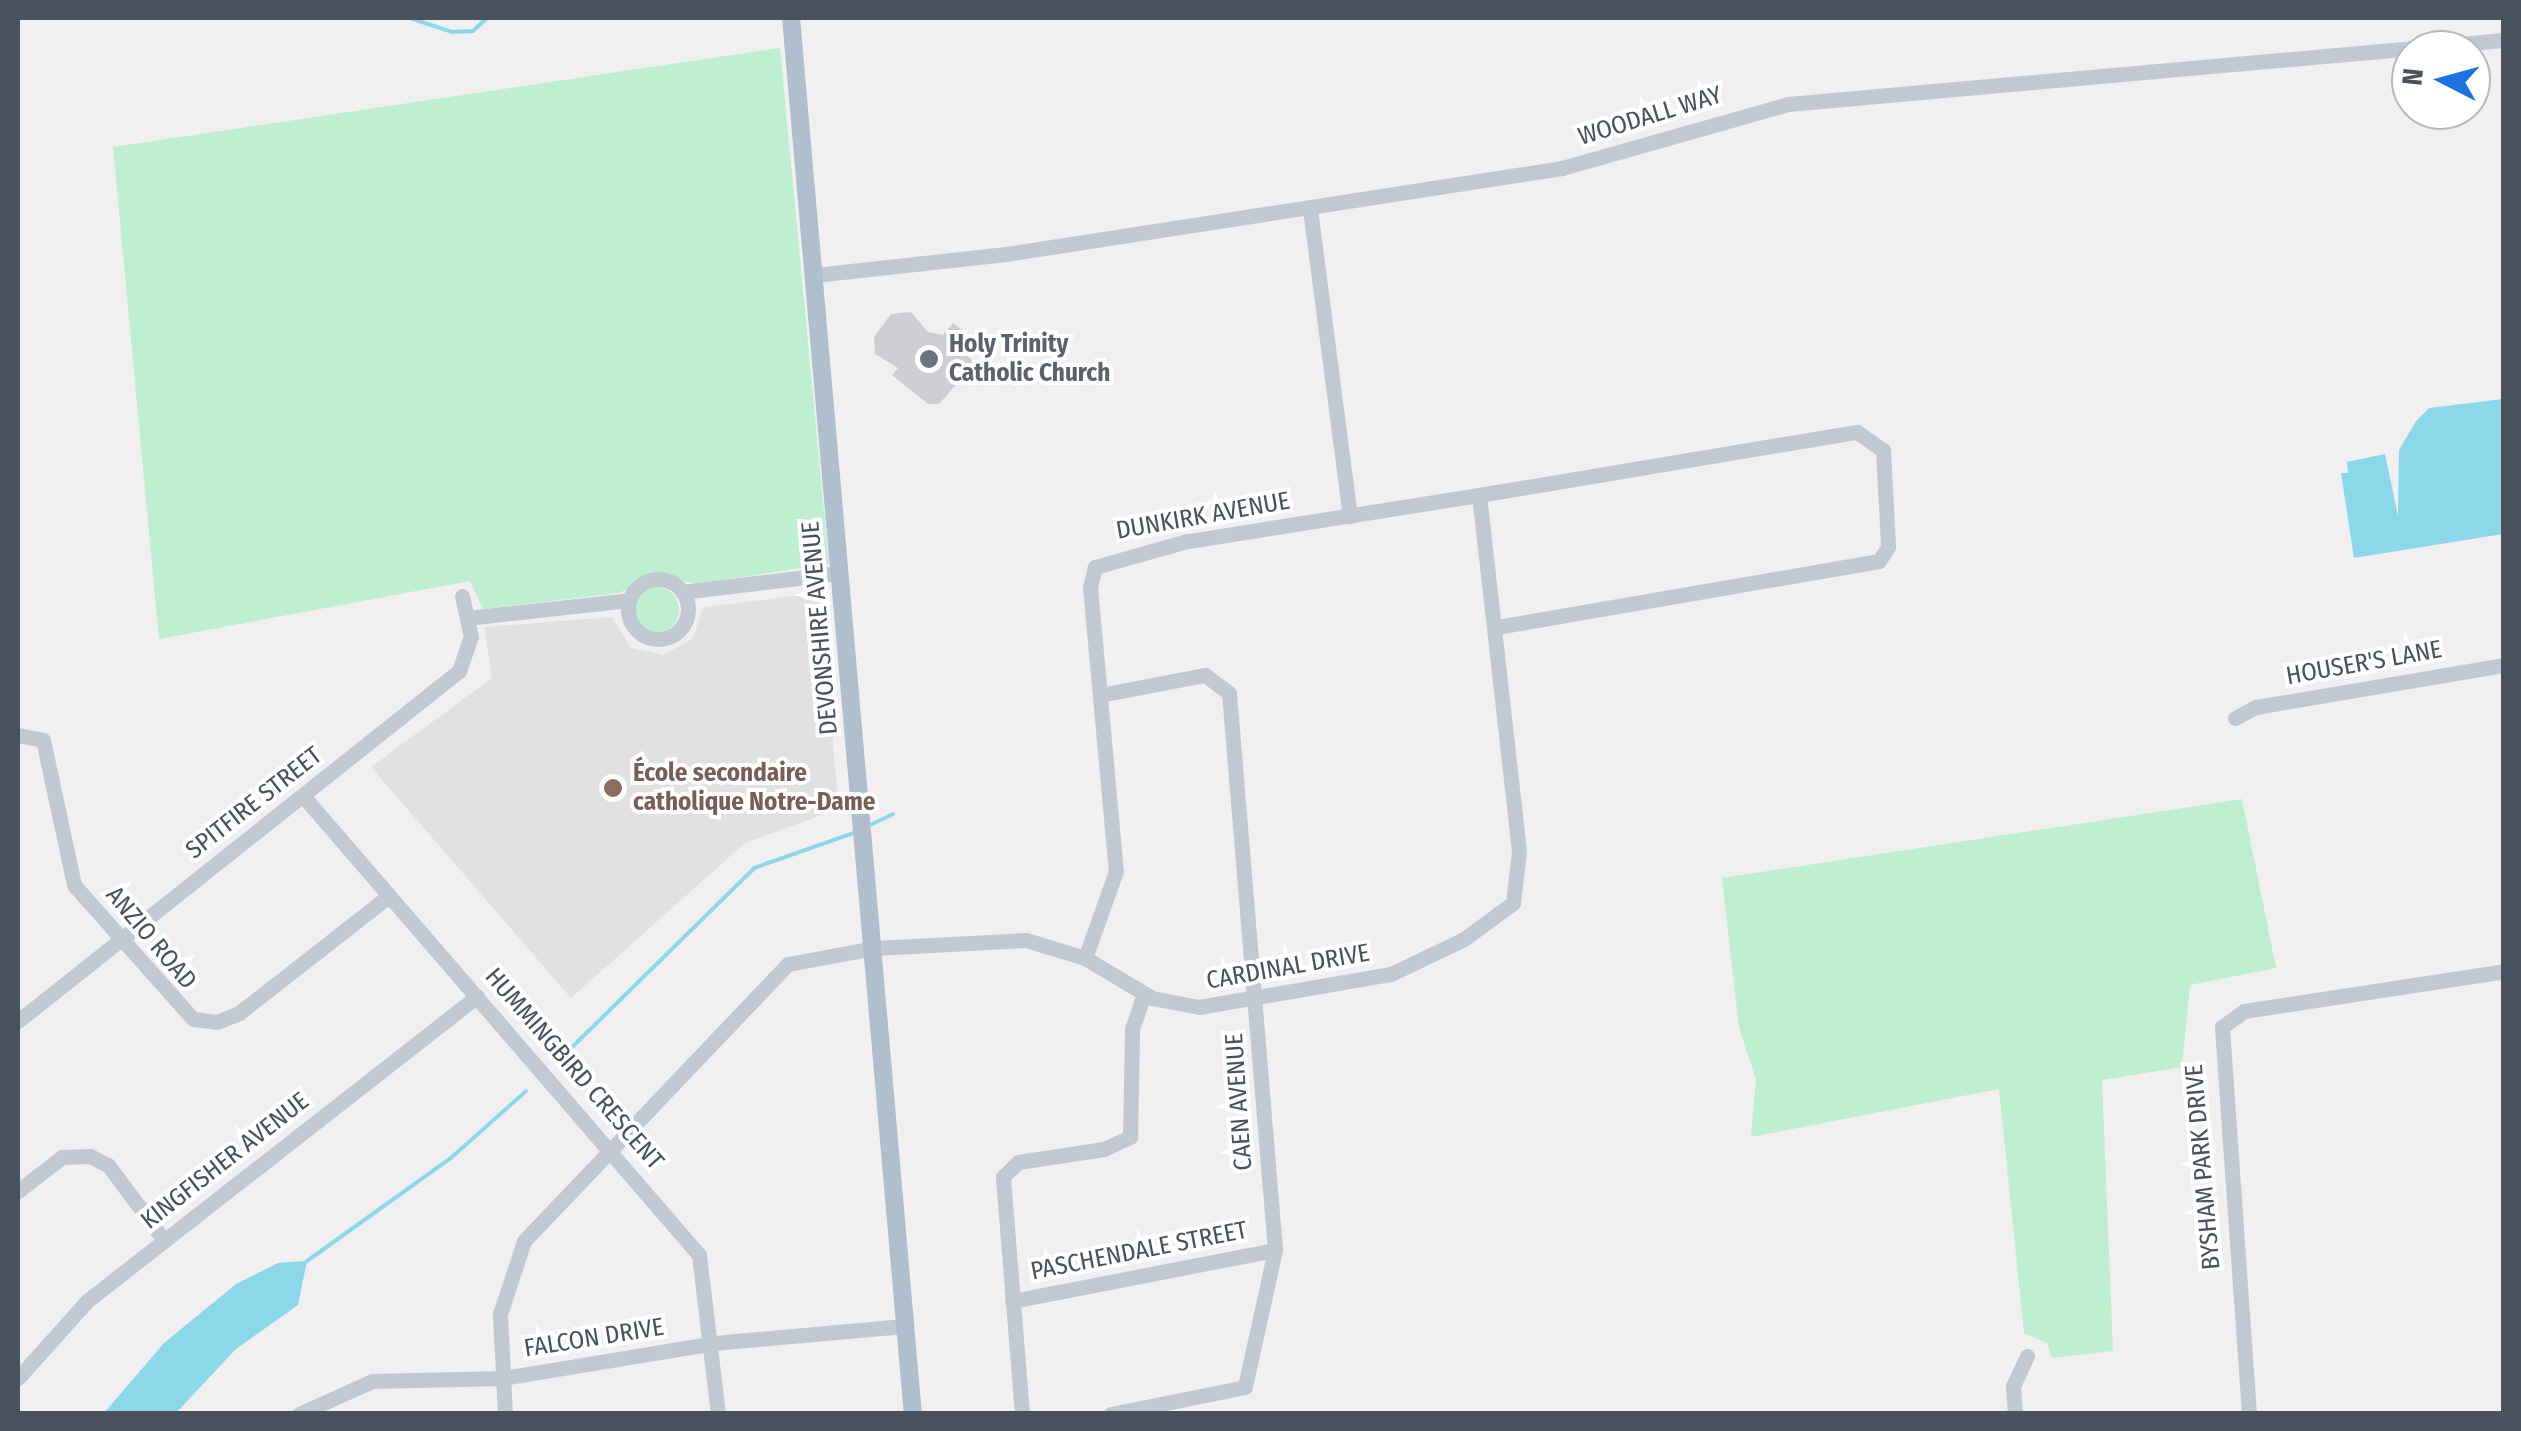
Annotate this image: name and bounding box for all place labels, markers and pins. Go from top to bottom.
place label: Holy Trinity Catholic Church [949,330,1110,389]
marker: Holy Trinity Catholic Church [918,348,940,370]
place label: École secondaire catholique Notre-Dame [633,759,876,818]
marker: École secondaire catholique Notre-Dame [602,777,624,799]

